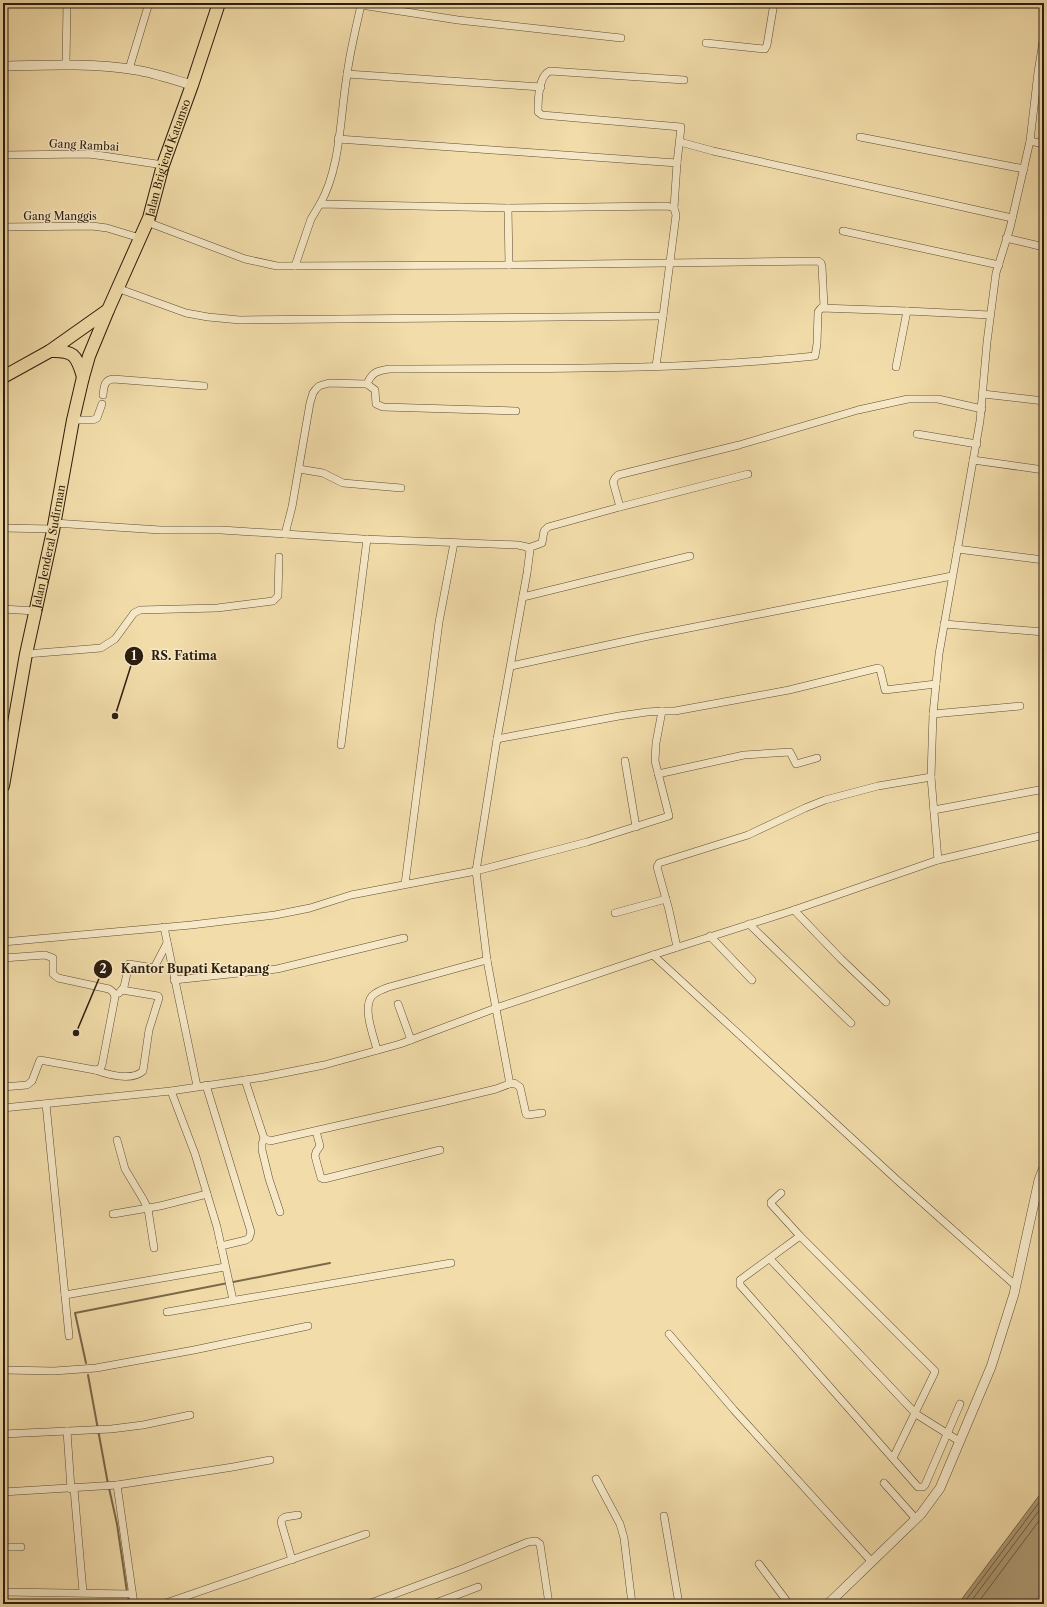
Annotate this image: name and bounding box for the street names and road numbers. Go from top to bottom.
street label: Jalan Brigjend Katamso [142,97,193,220]
street label: Gang Rambai [49,136,120,154]
street label: Gang Manggis [23,209,97,223]
street label: Jalan Jenderal Sudirman [29,483,68,611]

